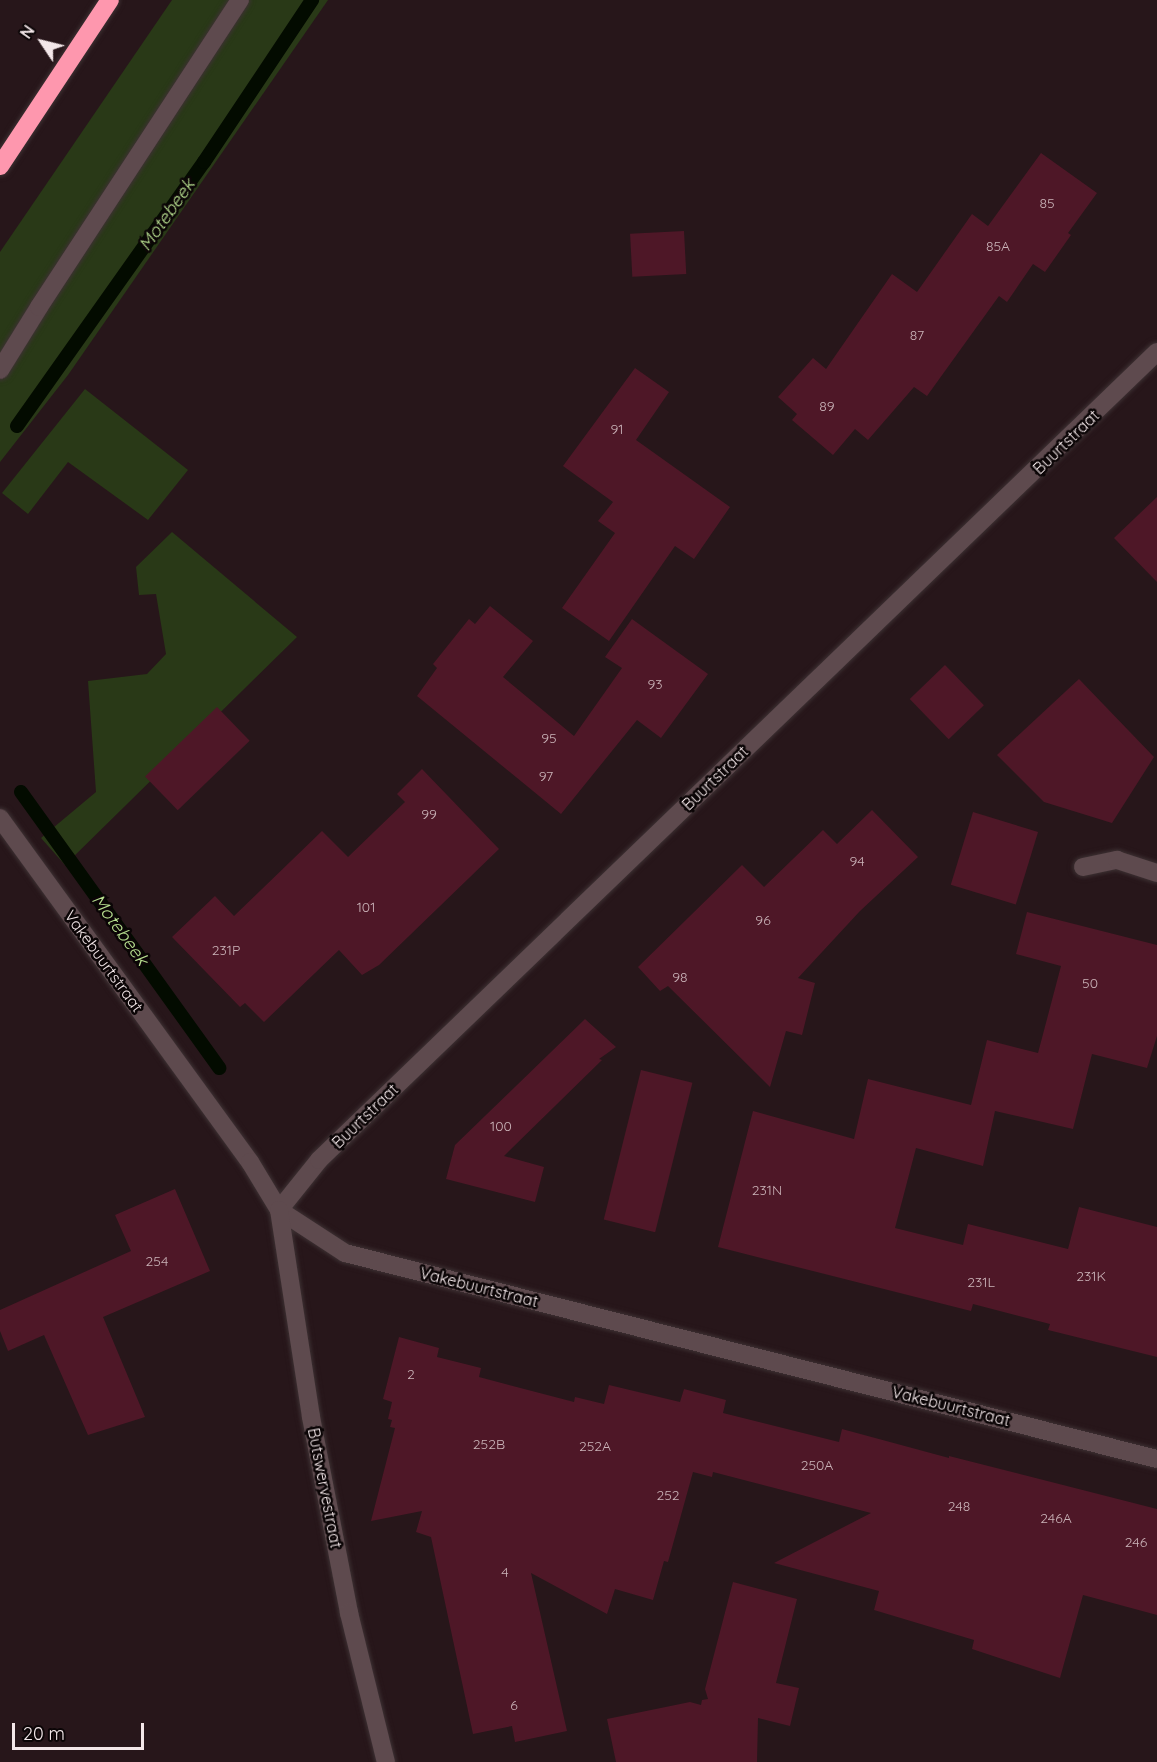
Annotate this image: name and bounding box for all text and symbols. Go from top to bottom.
north arrow [12,12,72,72]
text: N [16,21,39,42]
water label: Motebeek [134,175,200,255]
house number: 85 [1039,195,1055,211]
house number: 85A [986,238,1010,254]
house number: 87 [910,327,924,343]
house number: 89 [819,398,835,414]
street label: Buurtstraat [1029,406,1103,478]
house number: 91 [610,421,624,437]
house number: 93 [647,676,663,692]
house number: 95 [541,730,557,746]
street label: Buurtstraat [678,742,752,814]
house number: 97 [539,768,553,784]
house number: 99 [421,806,437,822]
house number: 94 [849,853,865,869]
water label: Motebeek [87,890,153,970]
house number: 101 [357,899,375,915]
street label: Vakebuurtstraat [61,906,147,1016]
house number: 96 [755,912,771,928]
house number: 231P [212,942,240,958]
house number: 98 [672,969,688,985]
house number: 50 [1082,975,1098,991]
street label: Buurtstraat [328,1080,402,1152]
house number: 100 [490,1118,512,1134]
house number: 231N [752,1182,782,1198]
house number: 254 [146,1253,168,1269]
street label: Vakebuurtstraat [418,1263,540,1311]
house number: 231K [1076,1268,1106,1284]
house number: 231L [967,1274,995,1290]
house number: 2 [407,1366,415,1382]
street label: Vakebuurtstraat [890,1382,1012,1430]
street label: Butswervestraat [304,1426,346,1550]
house number: 252B [473,1436,505,1452]
house number: 252A [579,1438,611,1454]
house number: 250A [801,1457,833,1473]
house number: 252 [656,1487,680,1503]
house number: 248 [948,1498,970,1514]
house number: 246A [1040,1510,1072,1526]
house number: 246 [1125,1534,1147,1550]
house number: 4 [501,1564,509,1580]
house number: 6 [510,1697,518,1713]
scale bar [15,1711,147,1749]
text: 20 m [23,1722,65,1745]

